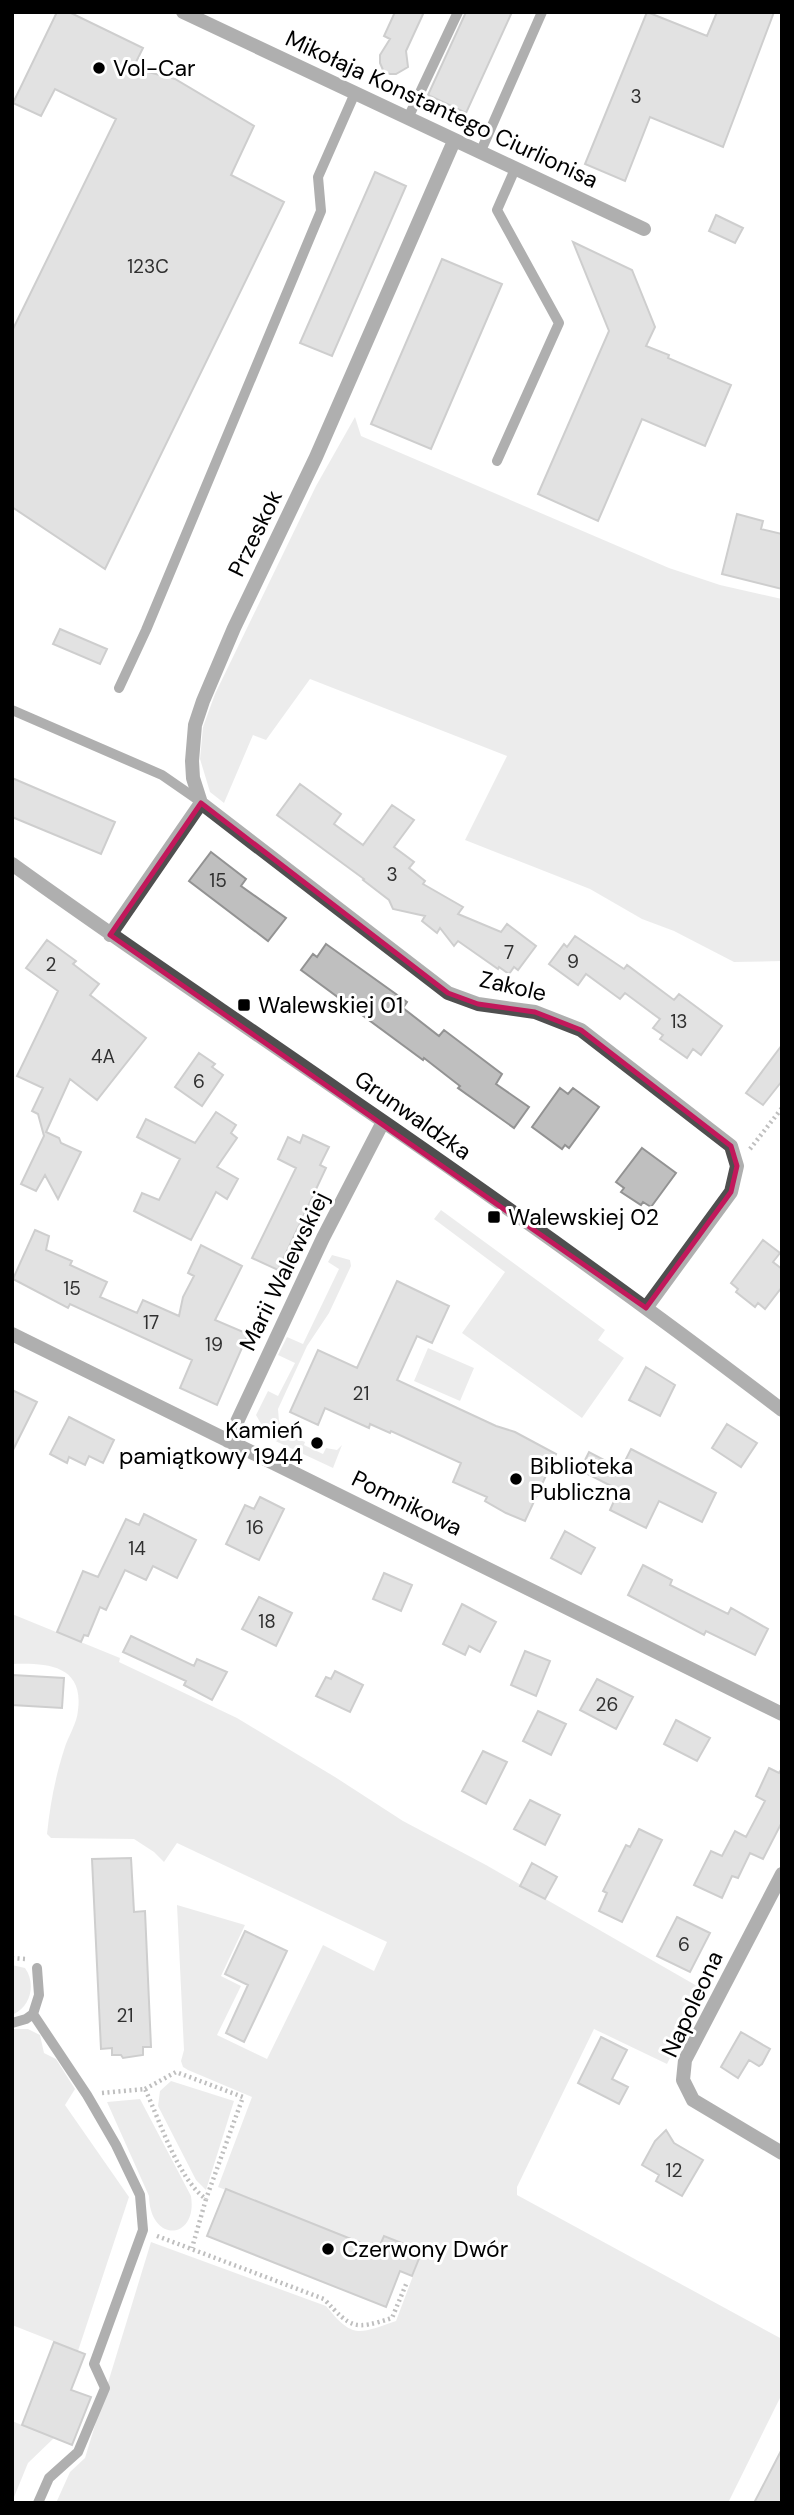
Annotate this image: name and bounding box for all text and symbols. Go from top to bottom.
street label: Mikołaja Konstantego Ciurlionisa [281,23,603,195]
place label: Vol-Car [113,53,196,83]
marker: Vol-Car [91,60,107,76]
house number: 3 [630,84,642,109]
house number: 123C [127,254,169,279]
street label: Przeskok [221,484,289,581]
house number: 3 [386,862,398,887]
house number: 15 [209,868,227,893]
house number: 7 [504,940,514,965]
house number: 9 [567,949,579,974]
house number: 2 [46,952,57,977]
street label: Zakole [477,964,549,1008]
place label: Walewskiej 01 [258,990,403,1020]
marker: Walewskiej 01 [236,997,252,1013]
house number: 13 [670,1009,688,1034]
house number: 4A [91,1044,115,1069]
street label: Grunwaldzka [349,1064,477,1166]
house number: 6 [193,1069,205,1094]
street label: Marii Walewskiej [232,1186,336,1356]
place label: Walewskiej 02 [508,1202,659,1232]
marker: Walewskiej 02 [486,1209,502,1225]
house number: 15 [63,1276,81,1301]
house number: 17 [143,1310,159,1335]
house number: 19 [205,1332,223,1357]
house number: 21 [353,1381,369,1406]
place label: Kamień pamiątkowy 1944 [119,1415,303,1471]
marker: Kamień pamiątkowy 1944 [309,1435,325,1451]
place label: Biblioteka Publiczna [530,1451,633,1507]
street label: Pomnikowa [347,1463,467,1543]
marker: Biblioteka Publiczna [508,1471,524,1487]
house number: 16 [246,1515,264,1540]
house number: 14 [128,1536,146,1561]
house number: 18 [258,1609,276,1634]
house number: 26 [596,1692,618,1717]
house number: 6 [678,1932,690,1957]
street label: Napoleona [654,1946,730,2062]
house number: 21 [117,2003,133,2028]
house number: 12 [666,2158,682,2183]
place label: Czerwony Dwór [342,2234,508,2264]
marker: Czerwony Dwór [320,2241,336,2257]

